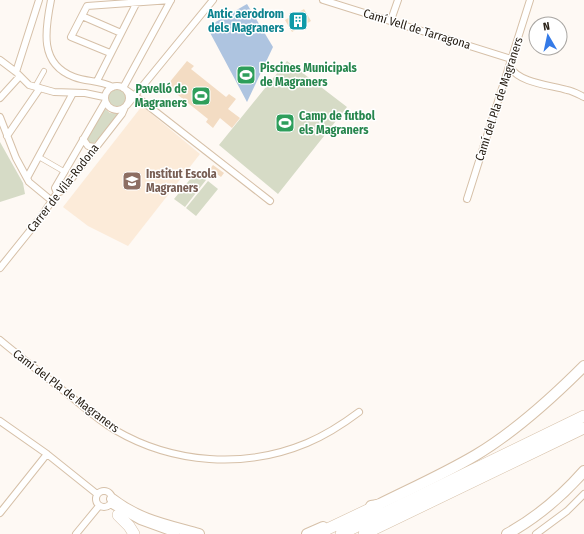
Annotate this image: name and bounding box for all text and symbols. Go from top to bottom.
street label: Camí Vell de Tarragona [362,6,472,52]
place label: Antic aeròdrom dels Magraners [206,7,285,35]
building icon: Antic aeròdrom dels Magraners [287,10,309,32]
north arrow [528,16,568,56]
text: N [542,20,551,34]
street label: Camí del Pla de Magraners [472,35,526,163]
place label: Piscines Municipals de Magraners [260,61,358,89]
sports icon: Piscines Municipals de Magraners [235,64,257,86]
place label: Pavelló de Magraners [135,82,188,110]
sports icon: Pavelló de Magraners [190,85,212,107]
place label: Camp de futbol els Magraners [299,109,376,137]
sports icon: Camp de futbol els Magraners [274,112,296,134]
street label: Carrer de Vila-Rodona [24,141,102,235]
place label: Institut Escola Magraners [146,167,217,195]
school or university icon: Institut Escola Magraners [121,170,143,192]
street label: Camí del Pla de Magraners [10,346,122,436]

